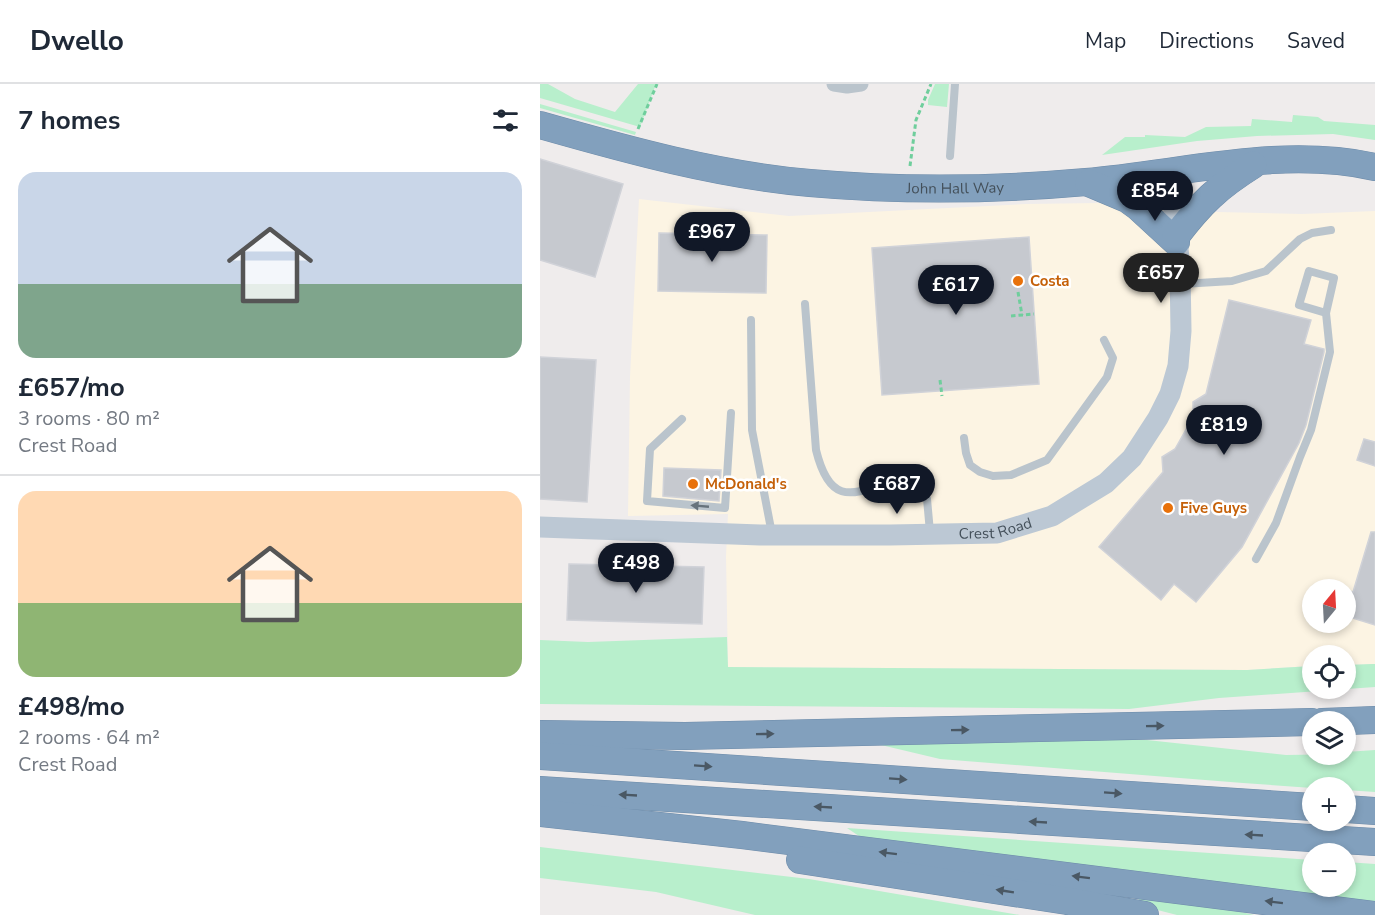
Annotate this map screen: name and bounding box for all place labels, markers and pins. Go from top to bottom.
pin: £854 [1119,171,1191,222]
pin: £967 [676,212,748,263]
pin: £657 [1125,253,1197,304]
pin: £617 [920,265,992,316]
place label: Costa [1030,271,1070,291]
marker: Costa [1011,274,1025,288]
pin: £819 [1188,405,1260,456]
pin: £687 [861,464,933,515]
place label: McDonald's [705,474,787,494]
marker: McDonald's [686,477,700,491]
place label: Five Guys [1180,498,1247,518]
marker: Five Guys [1161,501,1175,515]
pin: £498 [600,543,672,594]

